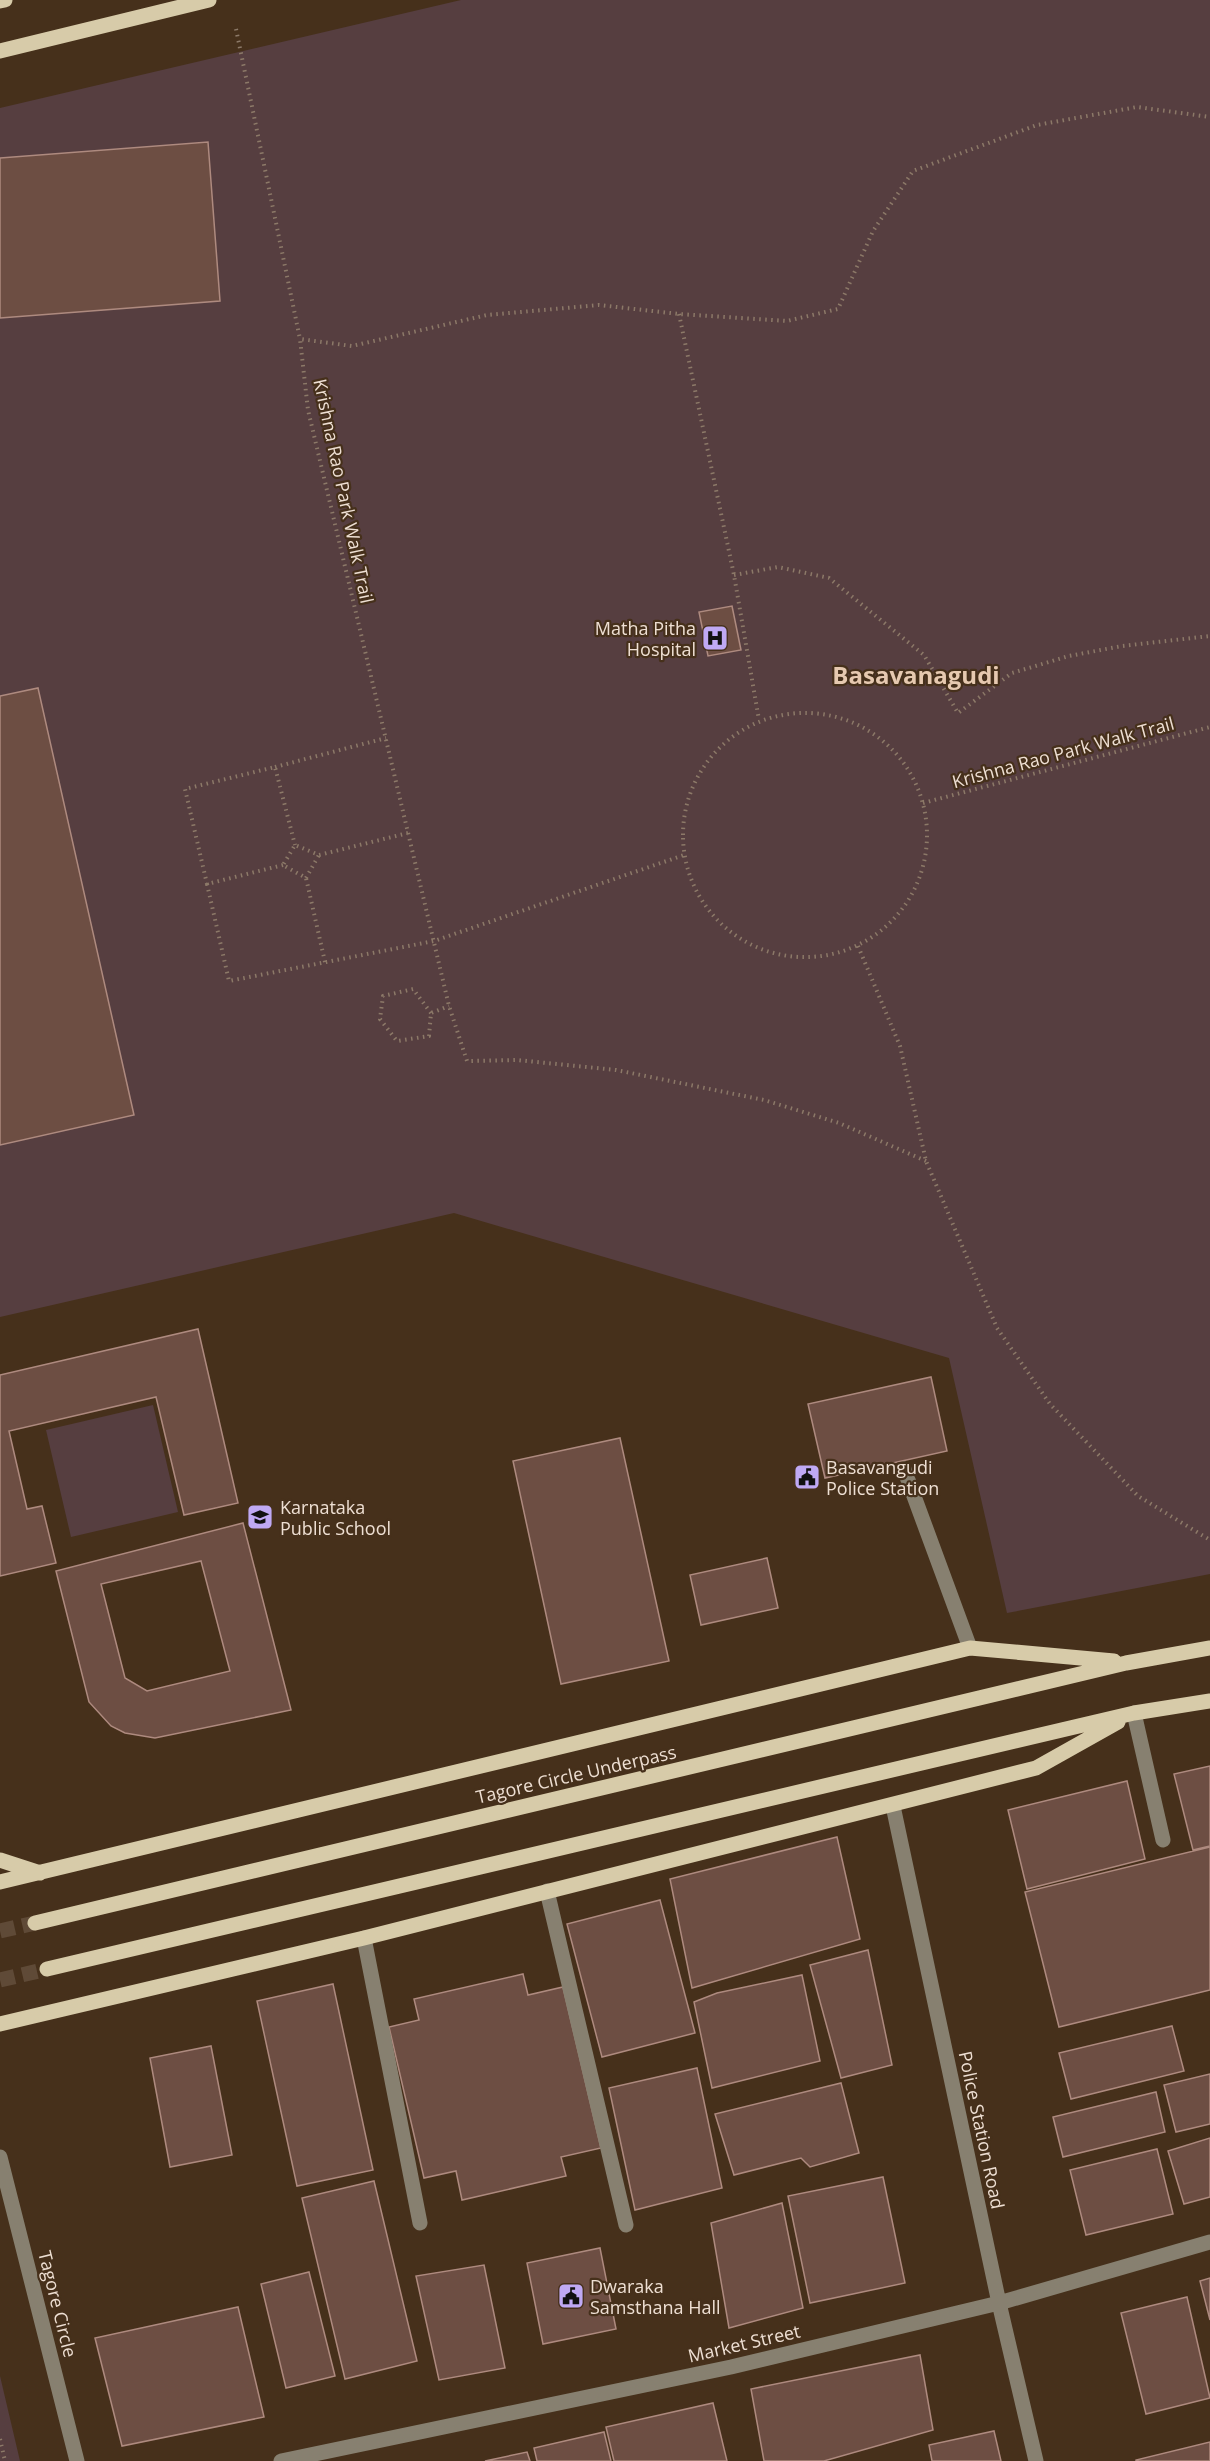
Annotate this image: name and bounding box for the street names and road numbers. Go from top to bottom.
street label: Krishna Rao Park Walk Trail [308,377,380,605]
street label: Krishna Rao Park Walk Trail [949,711,1177,793]
street label: Tagore Circle Underpass [474,1739,678,1809]
street label: Police Station Road [954,2049,1010,2211]
street label: Tagore Circle [33,2248,83,2360]
street label: Market Street [686,2318,802,2368]

